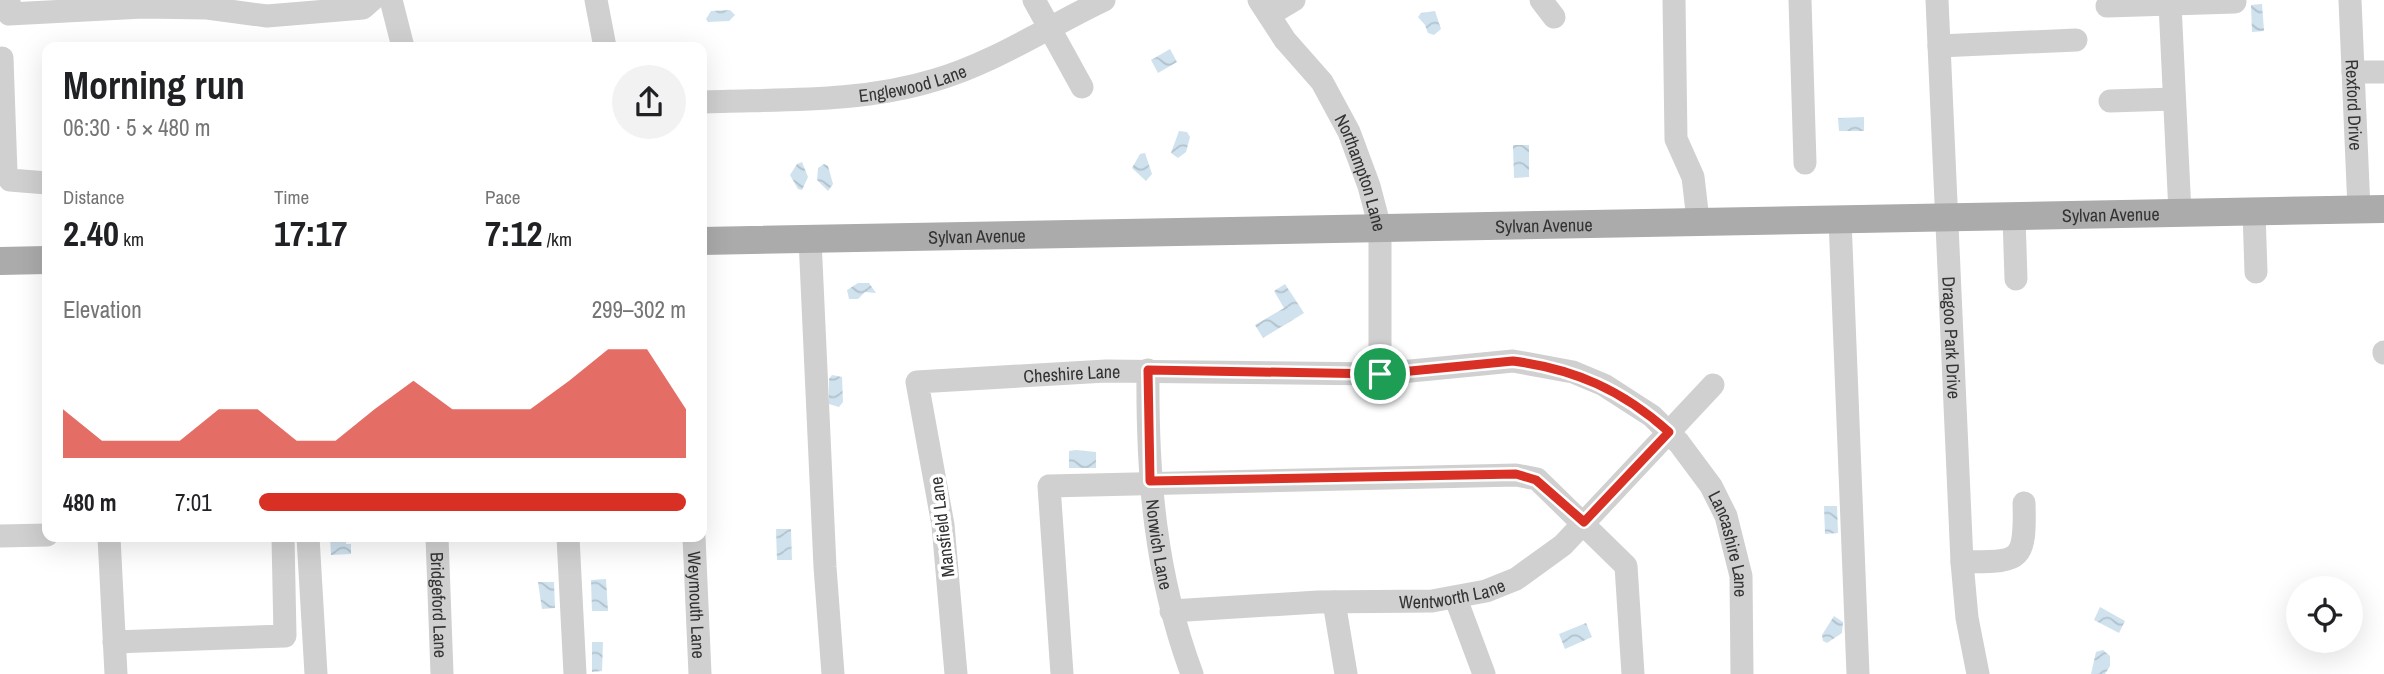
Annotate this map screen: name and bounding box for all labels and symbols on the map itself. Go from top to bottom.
street label: Englewood Lane [857,58,970,108]
street label: Rexford Drive [2340,59,2369,151]
street label: Northampton Lane [1329,110,1393,234]
street label: Sylvan Avenue [2062,201,2160,228]
street label: Sylvan Avenue [1495,212,1593,238]
street label: Sylvan Avenue [928,222,1026,249]
street label: Dragoo Park Drive [1937,276,1967,399]
pin [1350,344,1410,404]
street label: Cheshire Lane [1023,358,1120,388]
street label: Mansfield Lane [923,475,961,579]
street label: Lancashire Lane [1703,486,1754,597]
street label: Norwich Lane [1140,498,1179,592]
street label: Weymouth Lane [682,551,712,659]
street label: Bridgeford Lane [425,552,454,658]
street label: Wentworth Lane [1399,572,1509,614]

